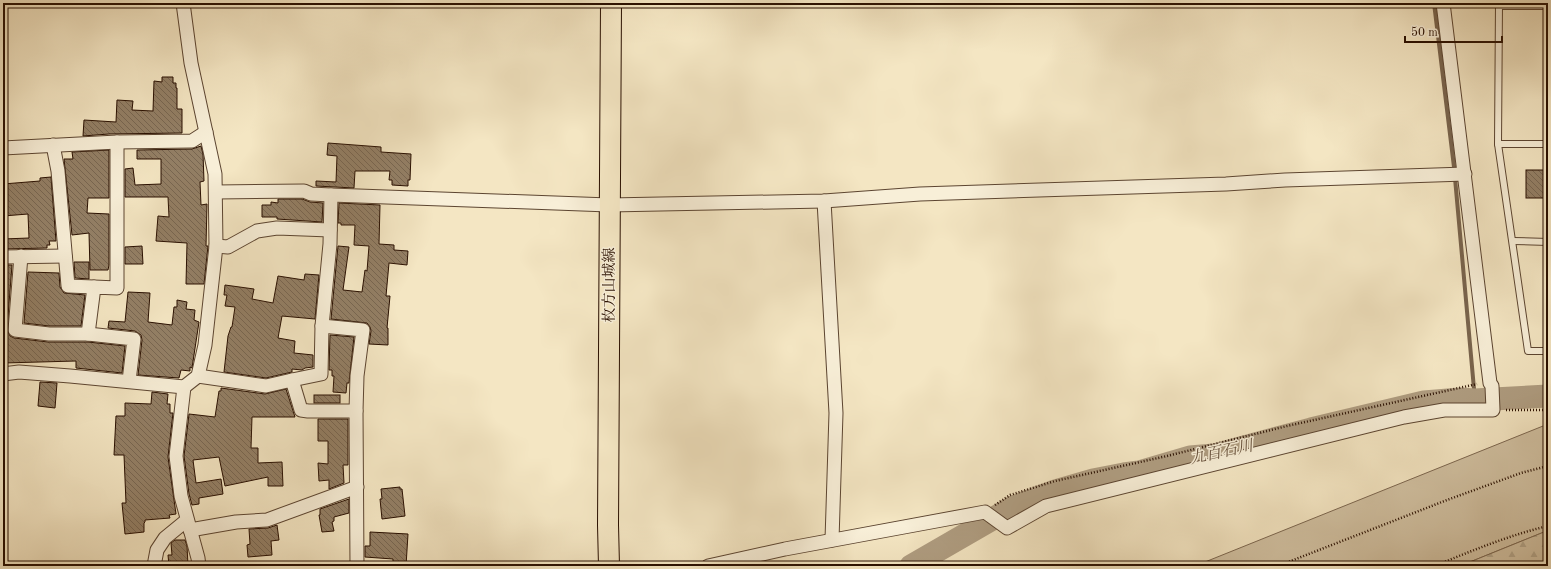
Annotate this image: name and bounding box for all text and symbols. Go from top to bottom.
scale bar [1405,18,1502,44]
text: 50 m [1411,26,1438,39]
street label: 枚方山城線 [601,247,618,323]
water label: 九百石川 [1188,436,1256,467]

